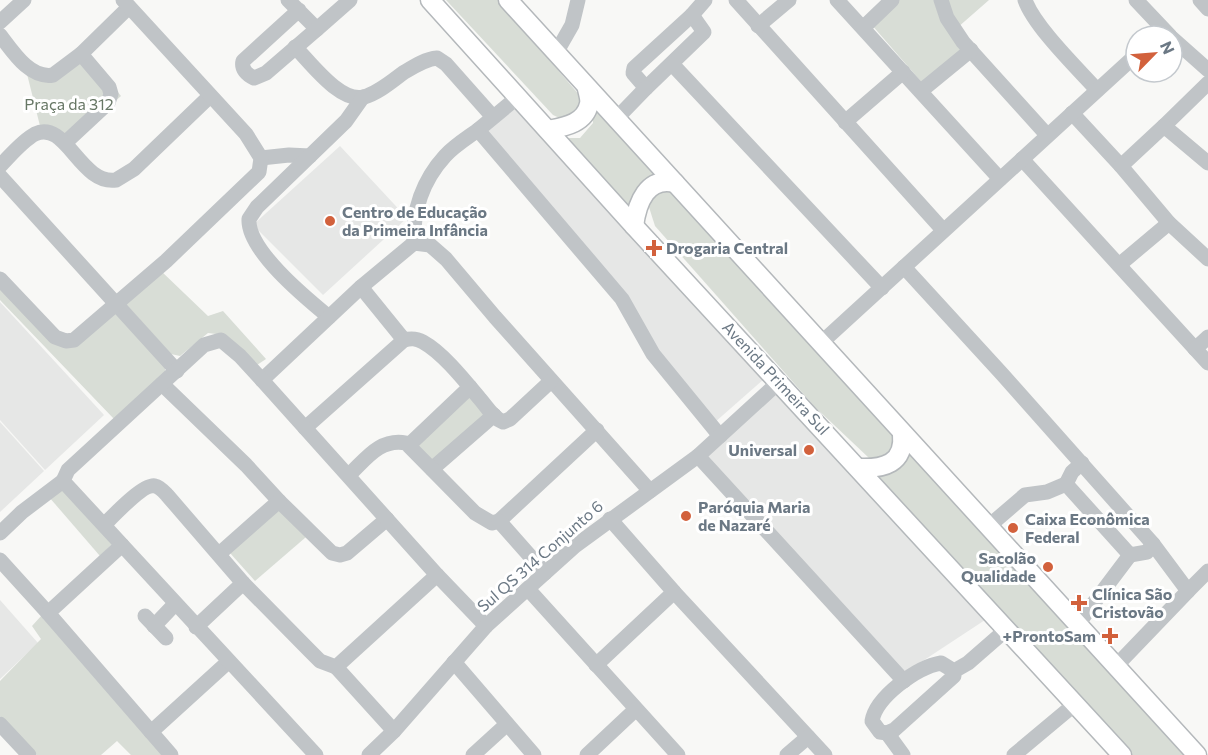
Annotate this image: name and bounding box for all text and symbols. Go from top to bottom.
north arrow [1124,24,1184,84]
text: N [1157,38,1179,57]
park label: Praça da 312 [24,94,114,113]
place label: Centro de Educação da Primeira Infância [342,202,488,239]
marker: Centro de Educação da Primeira Infância [323,214,337,228]
place label: Drogaria Central [666,238,788,257]
marker: Drogaria Central [647,241,661,255]
street label: Avenida Primeira Sul [719,317,834,438]
place label: Universal [728,440,797,459]
marker: Universal [802,443,816,457]
street label: Sul QS 314 Conjunto 6 [473,496,606,615]
place label: Paróquia Maria de Nazaré [698,497,810,534]
marker: Paróquia Maria de Nazaré [679,509,693,523]
place label: Caixa Econômica Federal [1025,509,1150,546]
marker: Caixa Econômica Federal [1006,521,1020,535]
place label: Sacolão Qualidade [961,548,1036,585]
marker: Sacolão Qualidade [1041,560,1055,574]
place label: Clínica São Cristovão [1092,584,1173,621]
marker: Clínica São Cristovão [1070,594,1088,612]
place label: +ProntoSam [1003,626,1096,645]
marker: +ProntoSam [1101,627,1119,645]

